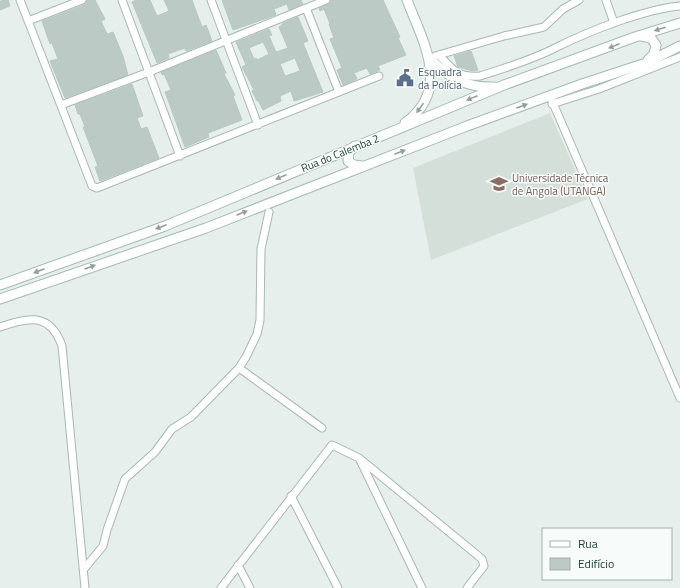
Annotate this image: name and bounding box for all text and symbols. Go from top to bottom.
one-way arrow [653,26,665,32]
one-way arrow [608,43,620,49]
place label: Esquadra da Polícia [418,64,462,93]
public building icon: Esquadra da Polícia [395,68,415,88]
one-way arrow [466,96,478,102]
one-way arrow [416,102,424,113]
one-way arrow [516,103,528,109]
street label: Rua do Calemba 2 [298,130,382,176]
one-way arrow [394,148,406,154]
place label: Universidade Técnica de Angola (UTANGA) [512,170,609,199]
one-way arrow [275,174,287,180]
school or university icon: Universidade Técnica de Angola (UTANGA) [489,174,509,194]
one-way arrow [236,210,247,216]
one-way arrow [155,224,167,230]
one-way arrow [84,264,96,270]
one-way arrow [32,268,44,274]
legend [542,528,672,580]
text: Rua [578,534,598,553]
text: Edifício [578,554,614,573]

